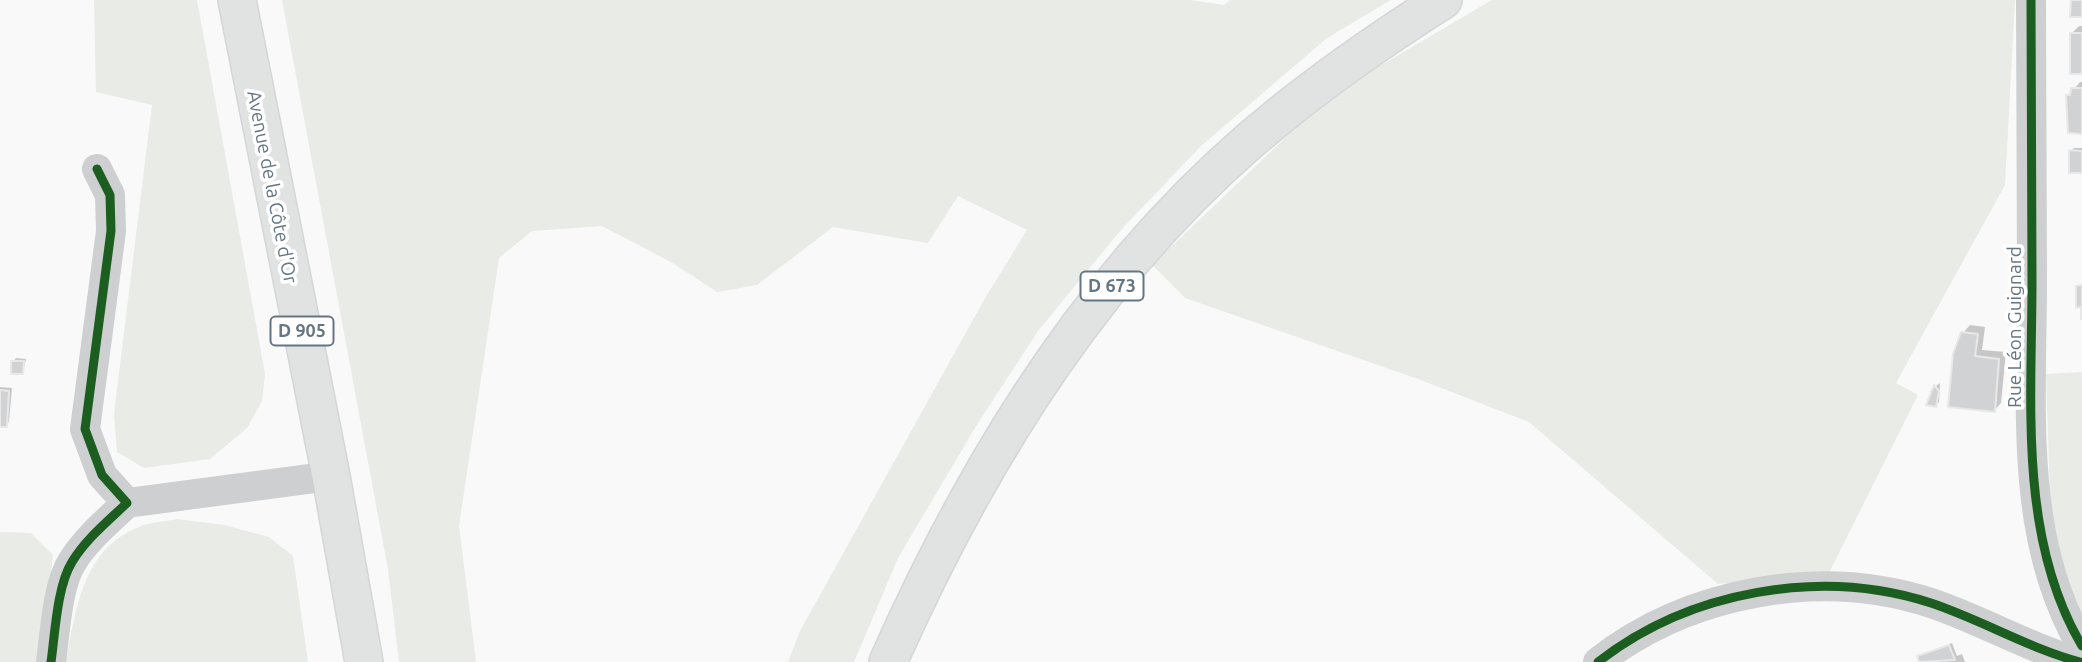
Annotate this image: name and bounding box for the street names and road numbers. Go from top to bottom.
street label: Avenue de la Côte d'Or [242,89,302,285]
street label: Rue Léon Guignard [2004,246,2026,408]
road number: D 673 [1080,272,1144,300]
road number: D 905 [270,316,334,346]

